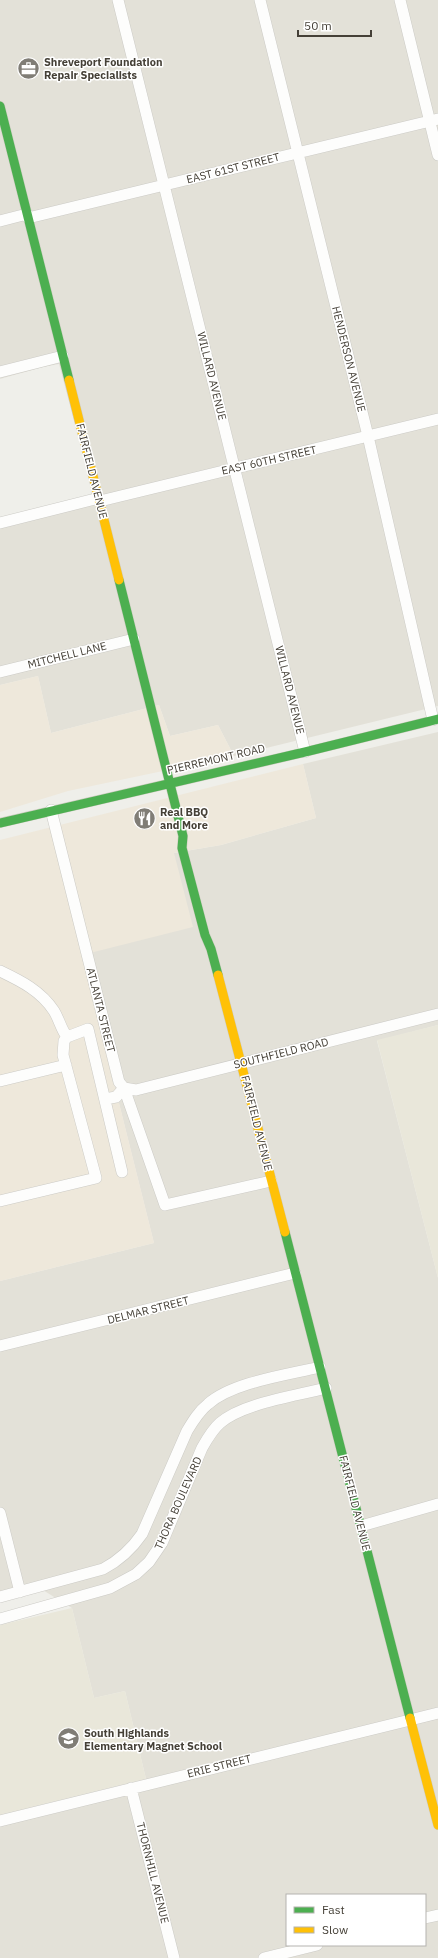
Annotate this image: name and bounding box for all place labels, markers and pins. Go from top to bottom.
office icon: Shreveport Foundation Repair Specialists [15,55,41,81]
place label: Shreveport Foundation Repair Specialists [44,55,162,82]
restaurant icon: Real BBQ and More [131,805,157,831]
place label: Real BBQ and More [160,805,208,832]
school or university icon: South Highlands Elementary Magnet School [55,1726,81,1752]
place label: South Highlands Elementary Magnet School [84,1726,223,1753]

